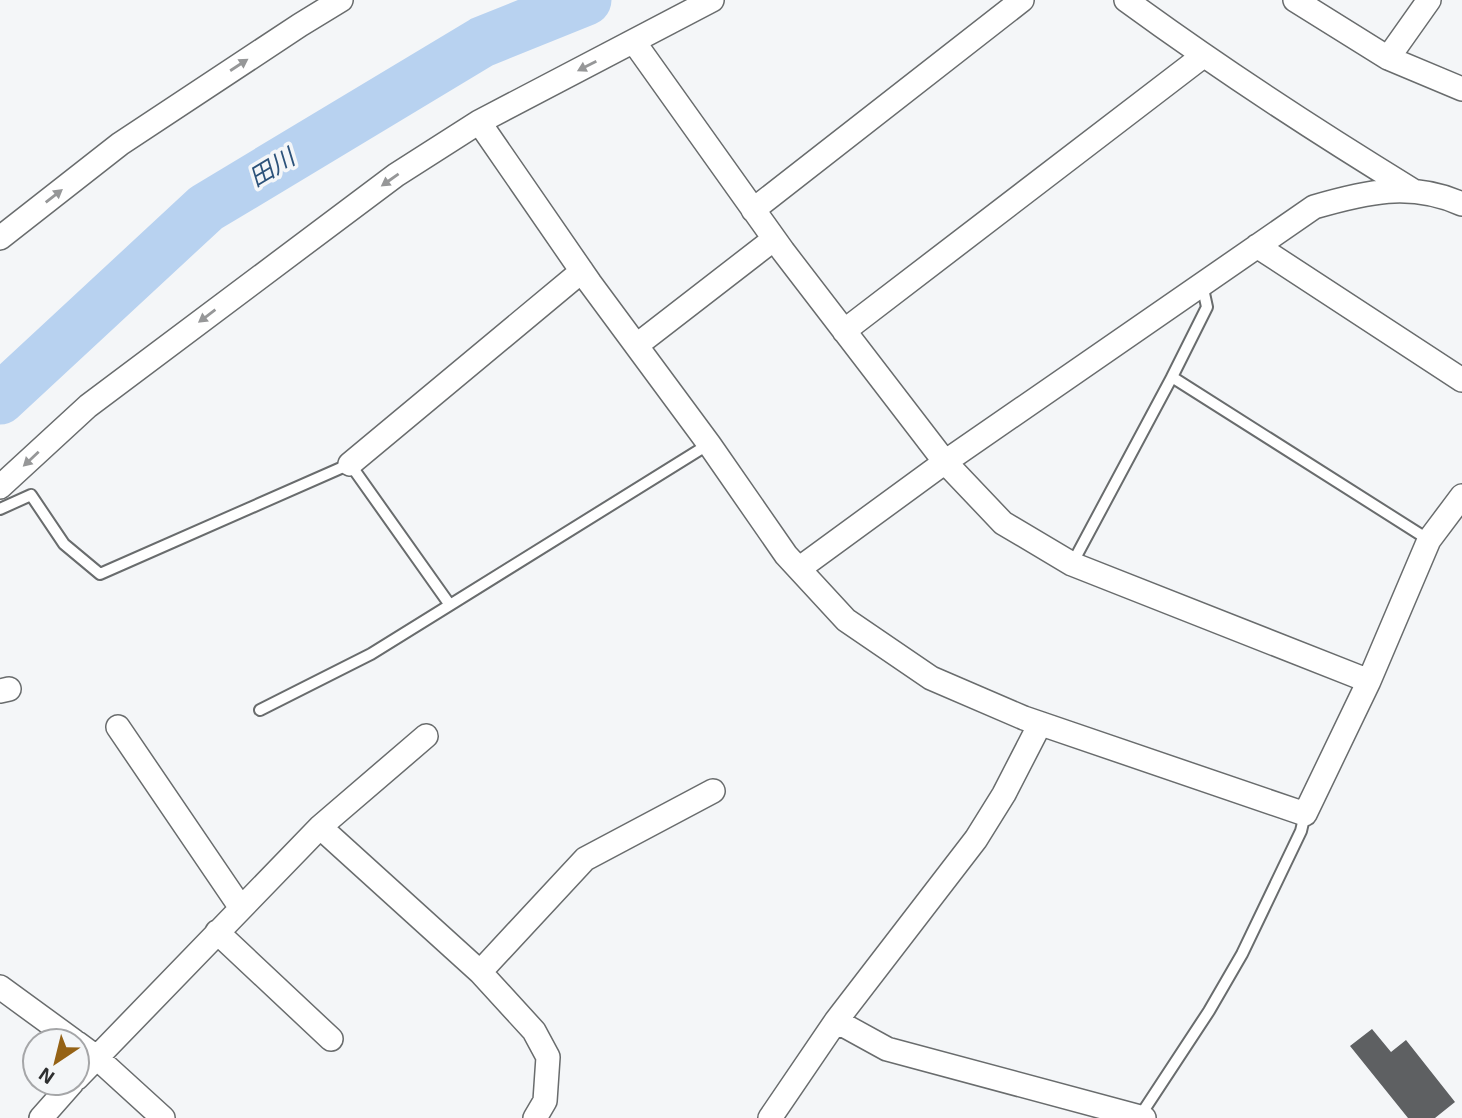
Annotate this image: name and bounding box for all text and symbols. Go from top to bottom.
one-way arrow [230,58,248,72]
one-way arrow [577,61,597,72]
water label: 田川 [243,140,302,192]
one-way arrow [381,173,399,187]
one-way arrow [44,189,62,204]
one-way arrow [199,308,217,323]
one-way arrow [23,450,40,466]
north arrow [21,1027,91,1097]
text: N [34,1063,58,1090]

